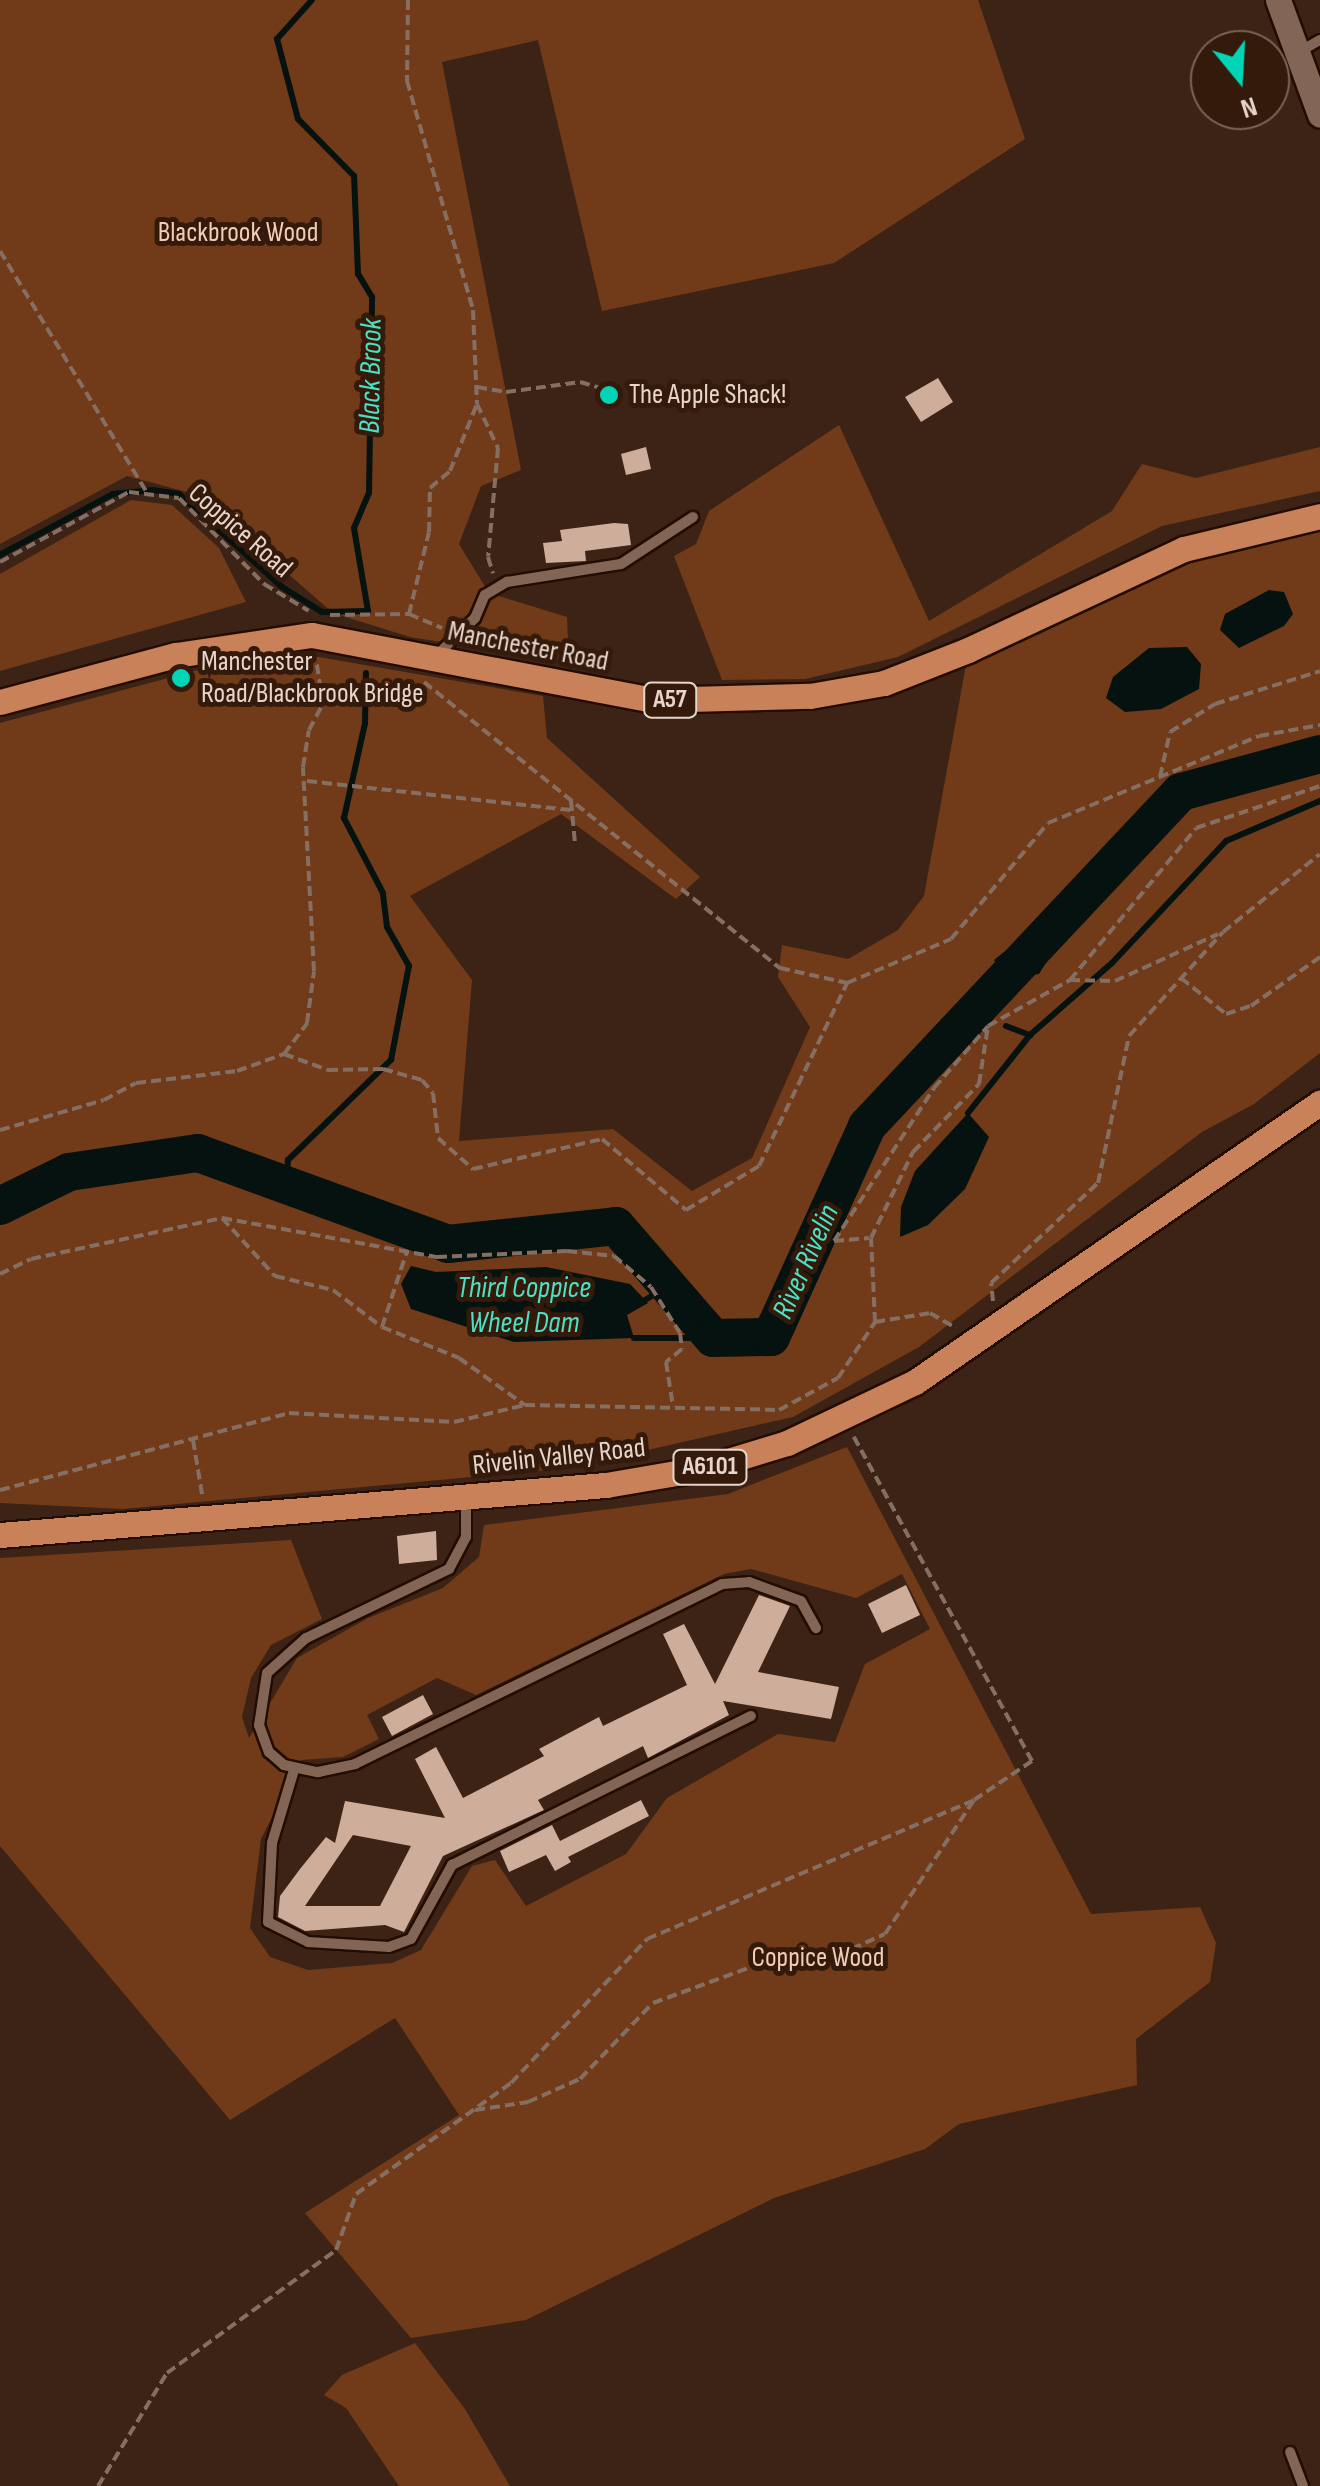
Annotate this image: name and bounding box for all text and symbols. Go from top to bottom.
north arrow [1190,30,1290,130]
text: N [1237,89,1261,125]
park label: Blackbrook Wood [158,216,318,250]
water label: Black Brook [352,318,390,434]
place label: The Apple Shack! [629,378,786,412]
marker: The Apple Shack! [598,384,620,406]
street label: Coppice Road [181,477,299,585]
street label: Manchester Road [445,615,611,679]
place label: Manchester Road/Blackbrook Bridge [201,645,423,711]
marker: Manchester Road/Blackbrook Bridge [170,667,192,689]
road number: A57 [642,680,698,720]
water label: River Rivelin [765,1199,847,1325]
water label: Third Coppice Wheel Dam [457,1270,591,1340]
street label: Rivelin Valley Road [471,1431,647,1483]
road number: A6101 [670,1447,750,1487]
park label: Coppice Wood [752,1941,884,1975]

